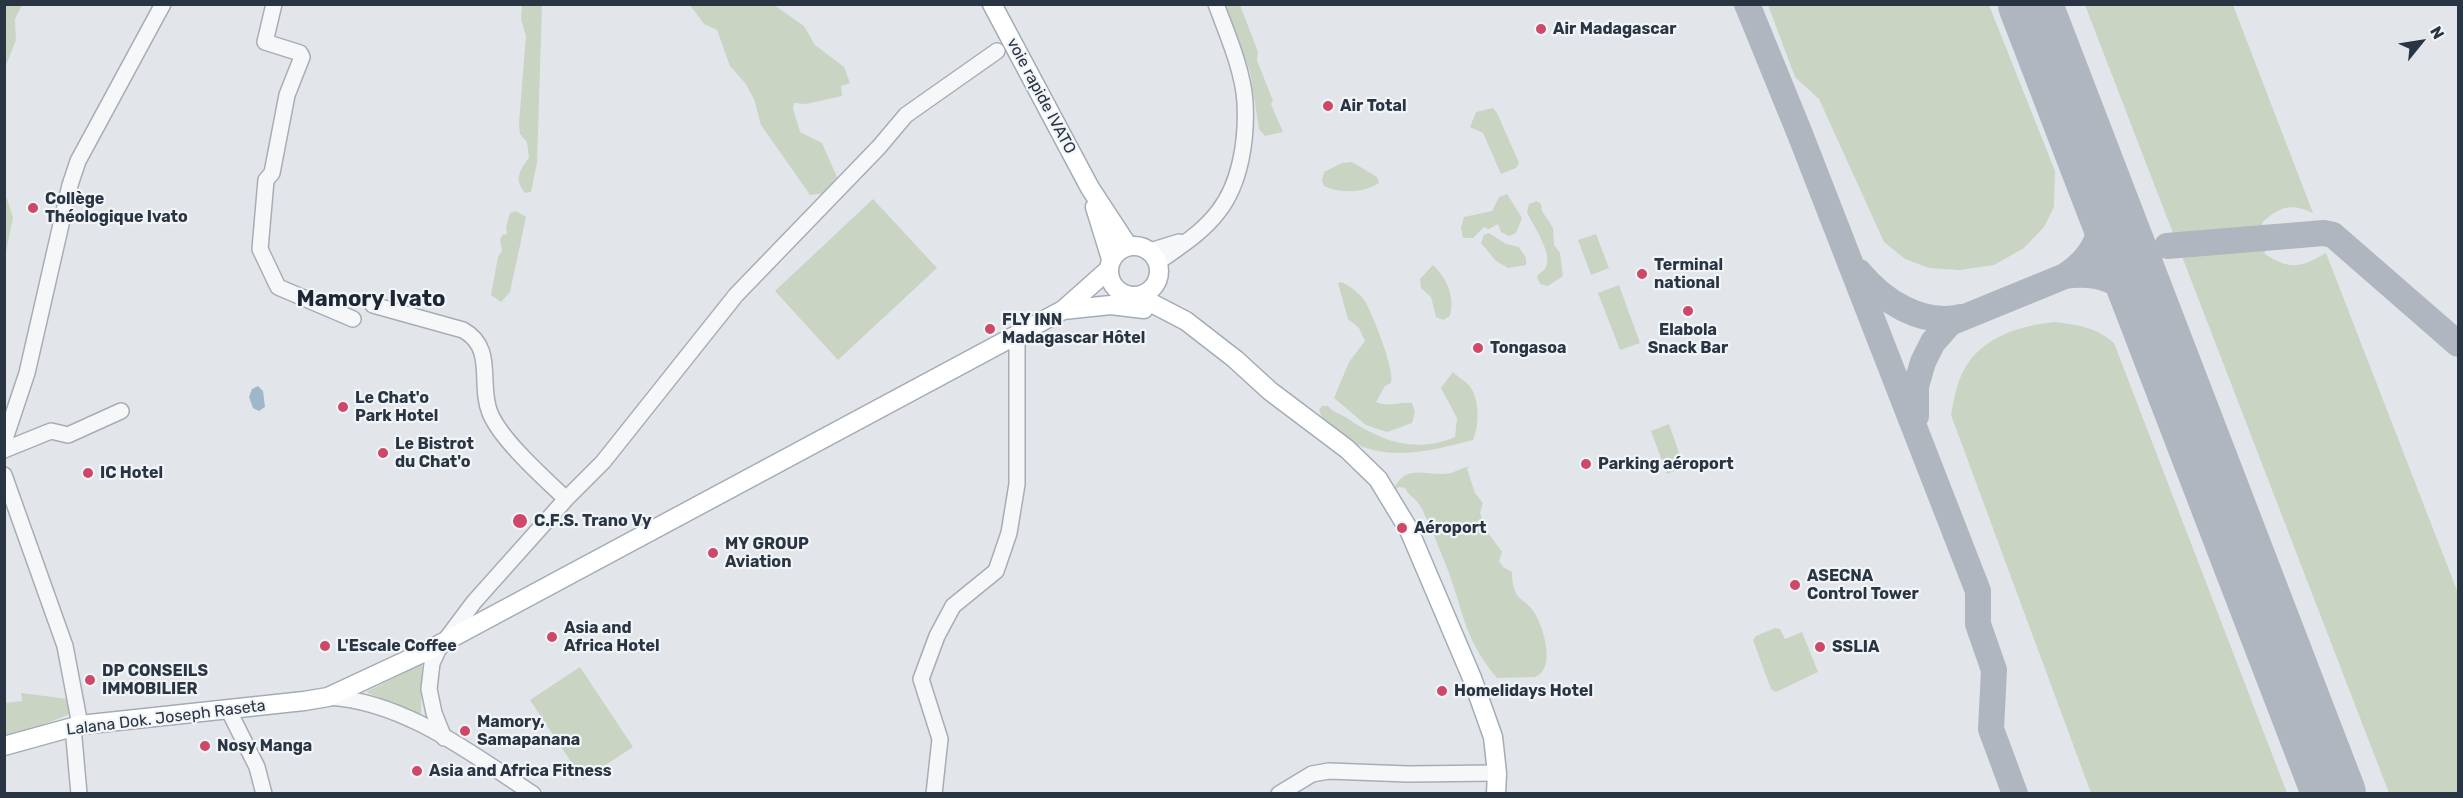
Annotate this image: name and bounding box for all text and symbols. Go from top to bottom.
north arrow [2391,12,2451,72]
place label: Air Madagascar [1553,19,1677,39]
marker: Air Madagascar [1534,22,1548,36]
text: N [2426,23,2448,42]
street label: voie rapide IVATO [1002,35,1080,157]
place label: Air Total [1340,96,1407,116]
marker: Air Total [1321,99,1335,113]
place label: Collège Théologique Ivato [45,189,188,227]
marker: Collège Théologique Ivato [26,201,40,215]
place label: Terminal national [1654,255,1723,293]
marker: Terminal national [1635,267,1649,281]
district label: Mamory Ivato [297,287,445,313]
marker: Elabola Snack Bar [1681,304,1695,318]
place label: FLY INN Madagascar Hôtel [1002,310,1145,348]
place label: Elabola Snack Bar [1648,320,1728,358]
marker: FLY INN Madagascar Hôtel [983,322,997,336]
place label: Tongasoa [1490,338,1566,358]
marker: Tongasoa [1471,341,1485,355]
place label: Le Chat'o Park Hotel [355,388,438,426]
marker: Le Chat'o Park Hotel [336,400,350,414]
place label: Le Bistrot du Chat'o [395,434,474,472]
marker: Le Bistrot du Chat'o [376,446,390,460]
place label: Parking aéroport [1598,454,1734,474]
marker: Parking aéroport [1579,457,1593,471]
place label: IC Hotel [100,463,163,483]
marker: IC Hotel [81,466,95,480]
place label: C.F.S. Trano Vy [534,511,652,531]
marker: C.F.S. Trano Vy [511,512,529,530]
place label: Aéroport [1414,518,1486,538]
marker: Aéroport [1395,521,1409,535]
place label: MY GROUP Aviation [725,534,809,572]
marker: MY GROUP Aviation [706,546,720,560]
place label: ASECNA Control Tower [1807,566,1919,604]
marker: ASECNA Control Tower [1788,578,1802,592]
place label: Asia and Africa Hotel [564,618,660,656]
marker: Asia and Africa Hotel [545,630,559,644]
place label: L'Escale Coffee [337,636,457,656]
place label: SSLIA [1832,637,1879,657]
marker: L'Escale Coffee [318,639,332,653]
marker: SSLIA [1813,640,1827,654]
place label: DP CONSEILS IMMOBILIER [102,661,208,699]
marker: DP CONSEILS IMMOBILIER [83,673,97,687]
place label: Homelidays Hotel [1454,681,1593,701]
marker: Homelidays Hotel [1435,684,1449,698]
street label: Lalana Dok. Joseph Raseta [65,696,267,740]
place label: Mamory, Samapanana [477,712,580,750]
marker: Mamory, Samapanana [458,724,472,738]
place label: Nosy Manga [217,736,312,756]
marker: Nosy Manga [198,739,212,753]
place label: Asia and Africa Fitness [429,761,612,781]
marker: Asia and Africa Fitness [410,764,424,778]

